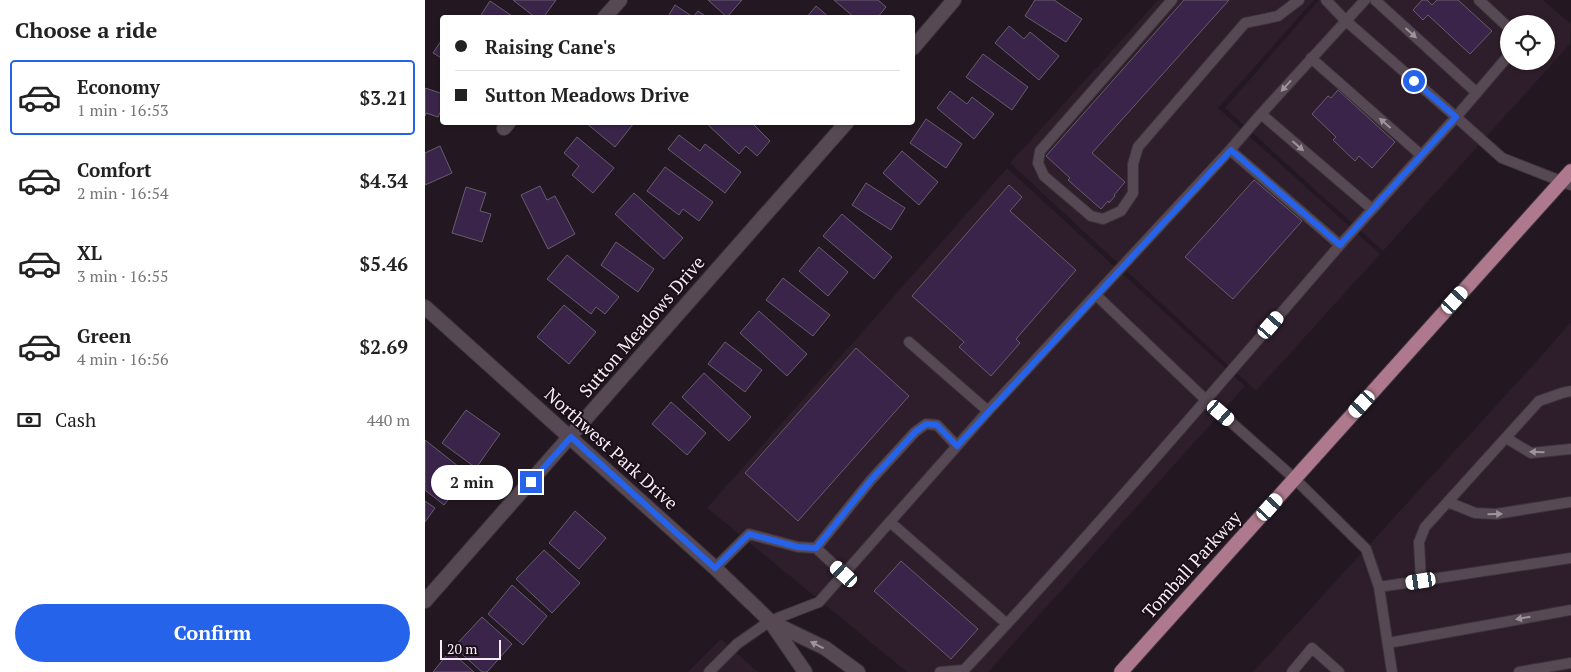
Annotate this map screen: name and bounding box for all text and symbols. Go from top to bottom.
text: Choose a ride [15,15,157,44]
map controls [1500,15,1555,70]
button: locate [1500,15,1555,70]
one-way arrow [1404,27,1416,39]
text: Raising Cane's [485,34,616,59]
route start [1403,70,1425,92]
text: Economy [77,74,160,99]
icon: car [17,75,62,120]
one-way arrow [1280,80,1292,92]
text: Sutton Meadows Drive [485,82,689,107]
text: $3.21 [359,85,408,110]
text: 1 min · 16:53 [77,99,169,121]
one-way arrow [1379,117,1391,129]
one-way arrow [1291,140,1303,152]
text: Comfort [77,157,152,182]
icon: car [17,158,62,203]
text: $4.34 [359,168,408,193]
text: 2 min · 16:54 [77,182,169,204]
text: XL [77,240,102,265]
icon: car [17,241,62,286]
text: $5.46 [359,251,408,276]
street label: Sutton Meadows Drive [573,251,709,402]
text: 3 min · 16:55 [77,265,169,287]
car [1439,284,1470,316]
car [1255,309,1286,341]
text: Green [77,323,131,348]
icon: car [17,324,62,369]
text: $2.69 [359,334,408,359]
text: 4 min · 16:56 [77,348,169,370]
street label: Northwest Park Drive [540,382,683,515]
car [1346,388,1377,420]
car [1204,397,1237,429]
icon: cash [15,406,43,434]
text: Cash [55,407,96,432]
text: 440 m [367,409,410,431]
one-way arrow [1528,447,1544,455]
callout: 2 min [431,464,513,500]
text: 2 min [450,471,494,493]
route end [520,471,542,493]
car [1254,491,1285,523]
street label: Tomball Parkway [1137,505,1247,623]
one-way arrow [1487,509,1503,517]
car [827,558,860,590]
car [1405,571,1436,591]
button: Confirm [15,604,410,662]
one-way arrow [1515,615,1531,623]
scale bar [440,637,501,660]
text: 20 m [447,639,477,658]
one-way arrow [810,641,825,649]

